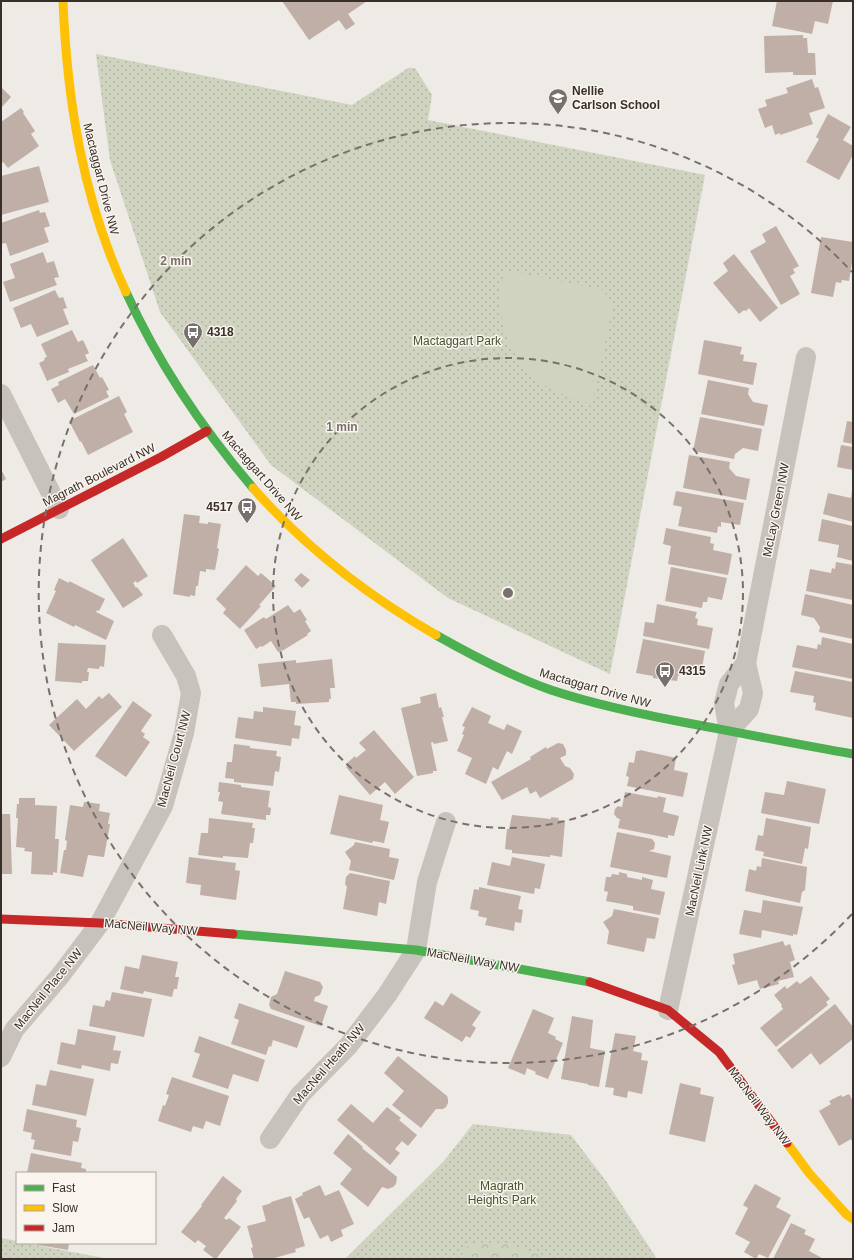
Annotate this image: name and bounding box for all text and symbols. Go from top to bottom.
place label: Nellie Carlson School [572,84,660,112]
school or university icon: Nellie Carlson School [547,87,569,115]
street label: Mactaggart Drive NW [80,122,122,237]
text: 2 min [160,254,192,268]
bus stop icon: 4318 [182,321,204,349]
place label: 4318 [207,325,234,339]
park label: Mactaggart Park [413,334,502,348]
text: 1 min [326,420,358,434]
street label: Mactaggart Drive NW [219,428,305,524]
street label: Magrath Boulevard NW [40,440,158,510]
street label: McLay Green NW [760,461,792,558]
bus stop icon: 4517 [236,496,258,524]
place label: 4517 [206,500,233,514]
centre of rings [501,586,515,600]
bus stop icon: 4315 [654,660,676,688]
place label: 4315 [679,664,706,678]
street label: Mactaggart Drive NW [538,665,653,711]
street label: MacNeil Court NW [154,709,194,809]
street label: MacNeil Link NW [683,824,716,917]
street label: MacNeil Way NW [104,916,199,938]
street label: MacNeil Place NW [11,945,85,1032]
street label: MacNeil Way NW [426,945,521,975]
street label: MacNeil Heath NW [290,1020,368,1107]
street label: MacNeil Way NW [725,1064,793,1148]
legend [16,1172,156,1244]
park label: Magrath Heights Park [468,1179,537,1207]
text: Fast [52,1181,76,1195]
text: Slow [52,1201,78,1215]
text: Jam [52,1221,75,1235]

